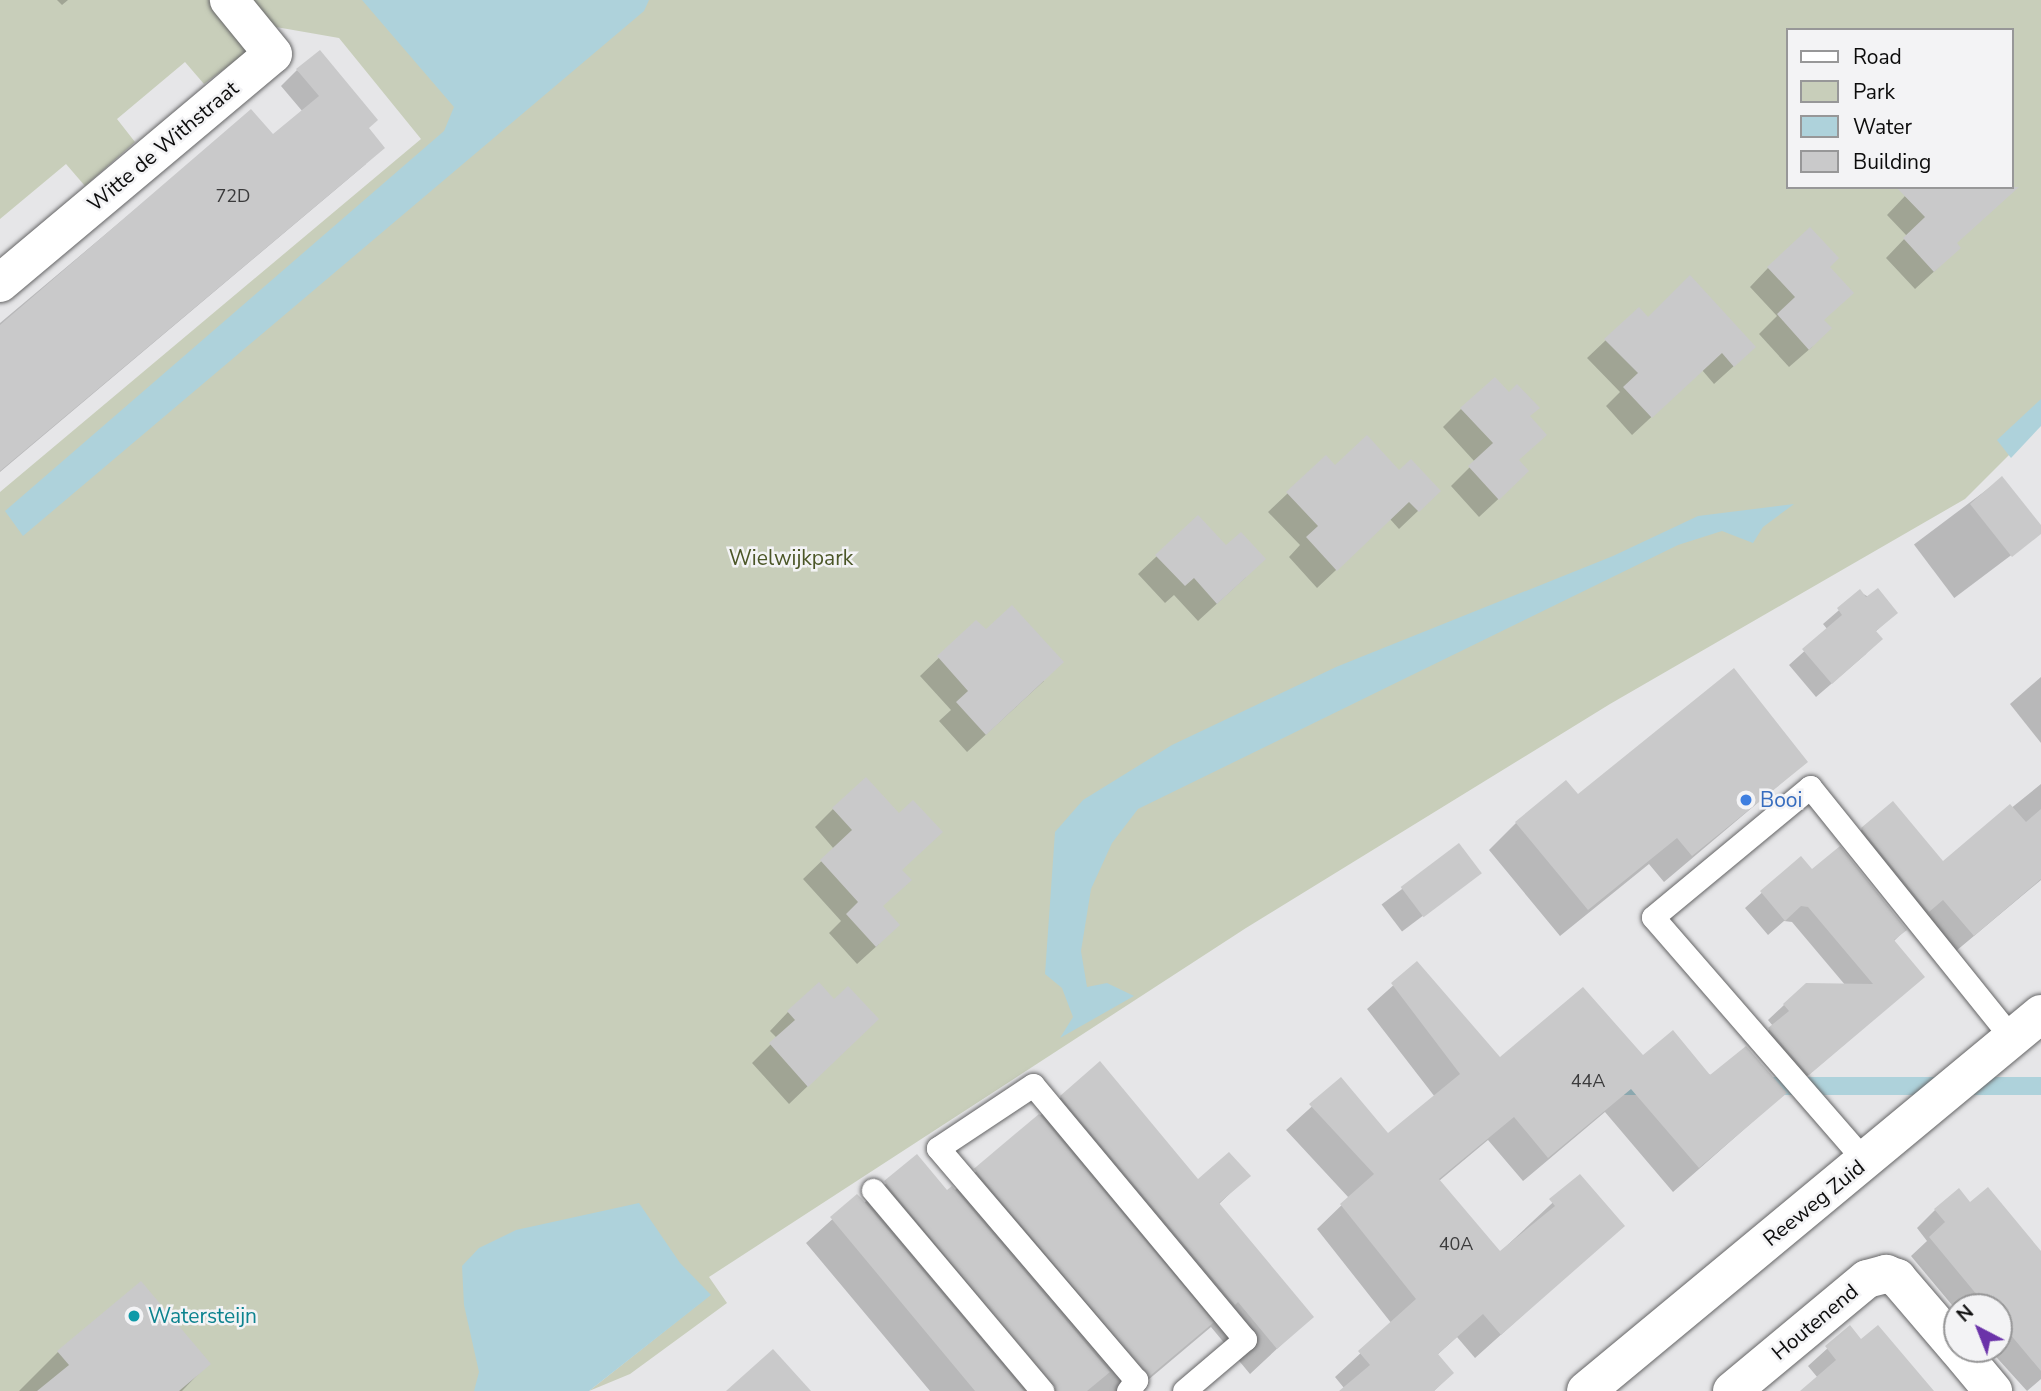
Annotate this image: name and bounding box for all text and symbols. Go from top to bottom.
legend [1786,28,2013,189]
text: Road [1853,43,1902,71]
street label: Witte de Withstraat [82,75,244,217]
text: Park [1853,78,1895,106]
text: Water [1853,113,1912,141]
text: Building [1853,148,1931,176]
house number: 72D [216,185,250,207]
park label: Wielwijkpark [729,545,853,571]
place label: Booi [1760,787,1802,813]
marker: Booi [1738,792,1754,808]
house number: 44A [1571,1070,1605,1092]
street label: Reeweg Zuid [1758,1154,1870,1252]
house number: 40A [1439,1233,1473,1255]
street label: Houtenend [1767,1279,1863,1365]
north arrow [1943,1293,2013,1363]
text: N [1951,1299,1979,1328]
place label: Watersteijn [148,1303,257,1329]
marker: Watersteijn [126,1308,142,1324]

